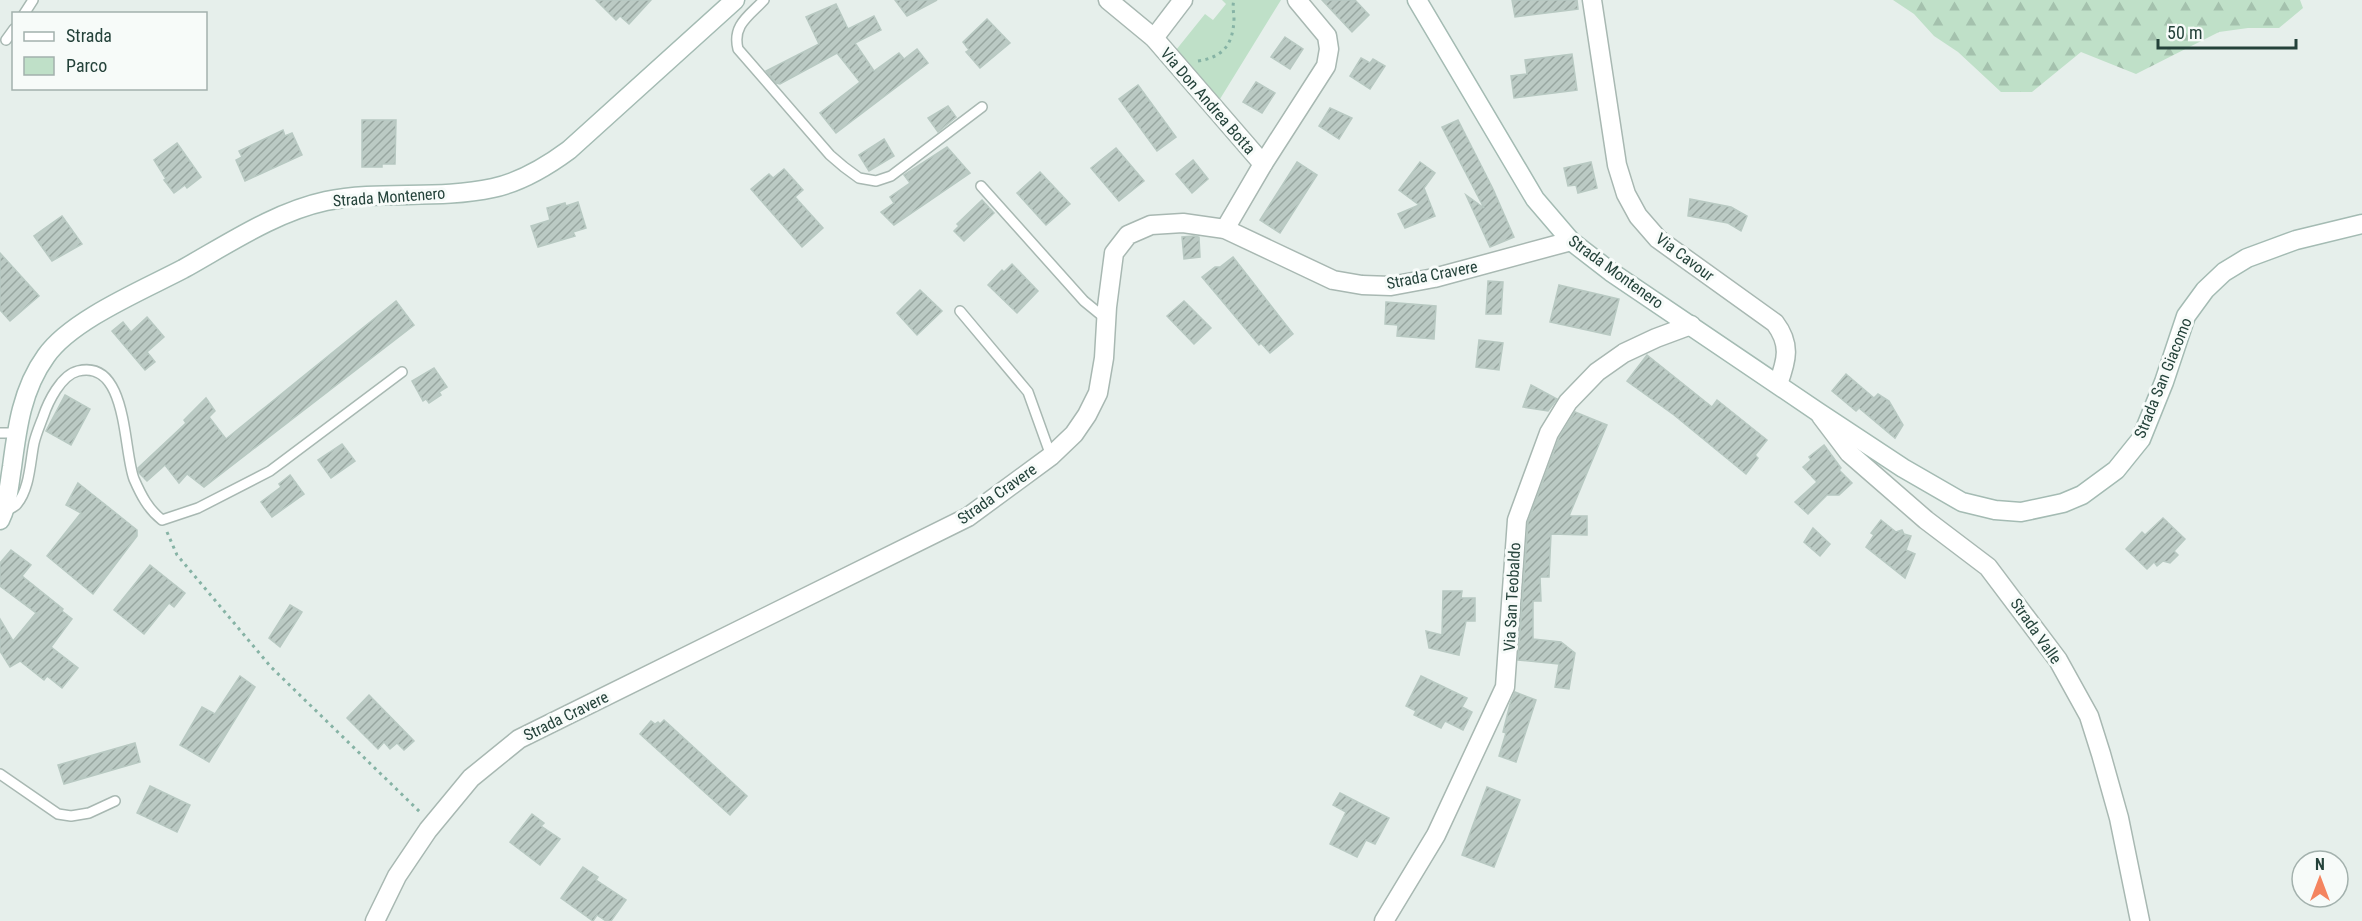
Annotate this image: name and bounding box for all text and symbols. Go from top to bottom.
legend [12,12,207,90]
scale bar [2158,12,2296,50]
text: 50 m [2167,22,2202,43]
text: Strada [66,25,112,46]
street label: Via Don Andrea Botta [1157,44,1259,158]
text: Parco [66,55,107,76]
street label: Strada Montenero [332,184,446,210]
street label: Via Cavour [1652,229,1718,285]
street label: Strada Montenero [1565,231,1667,313]
street label: Strada Cravere [1385,257,1479,293]
street label: Strada San Giacomo [2130,315,2196,441]
street label: Strada Cravere [954,460,1040,528]
street label: Via San Teobaldo [1500,542,1524,652]
street label: Strada Valle [2007,595,2065,667]
street label: Strada Cravere [520,687,612,745]
north arrow [2290,849,2350,909]
text: N [2315,855,2325,874]

